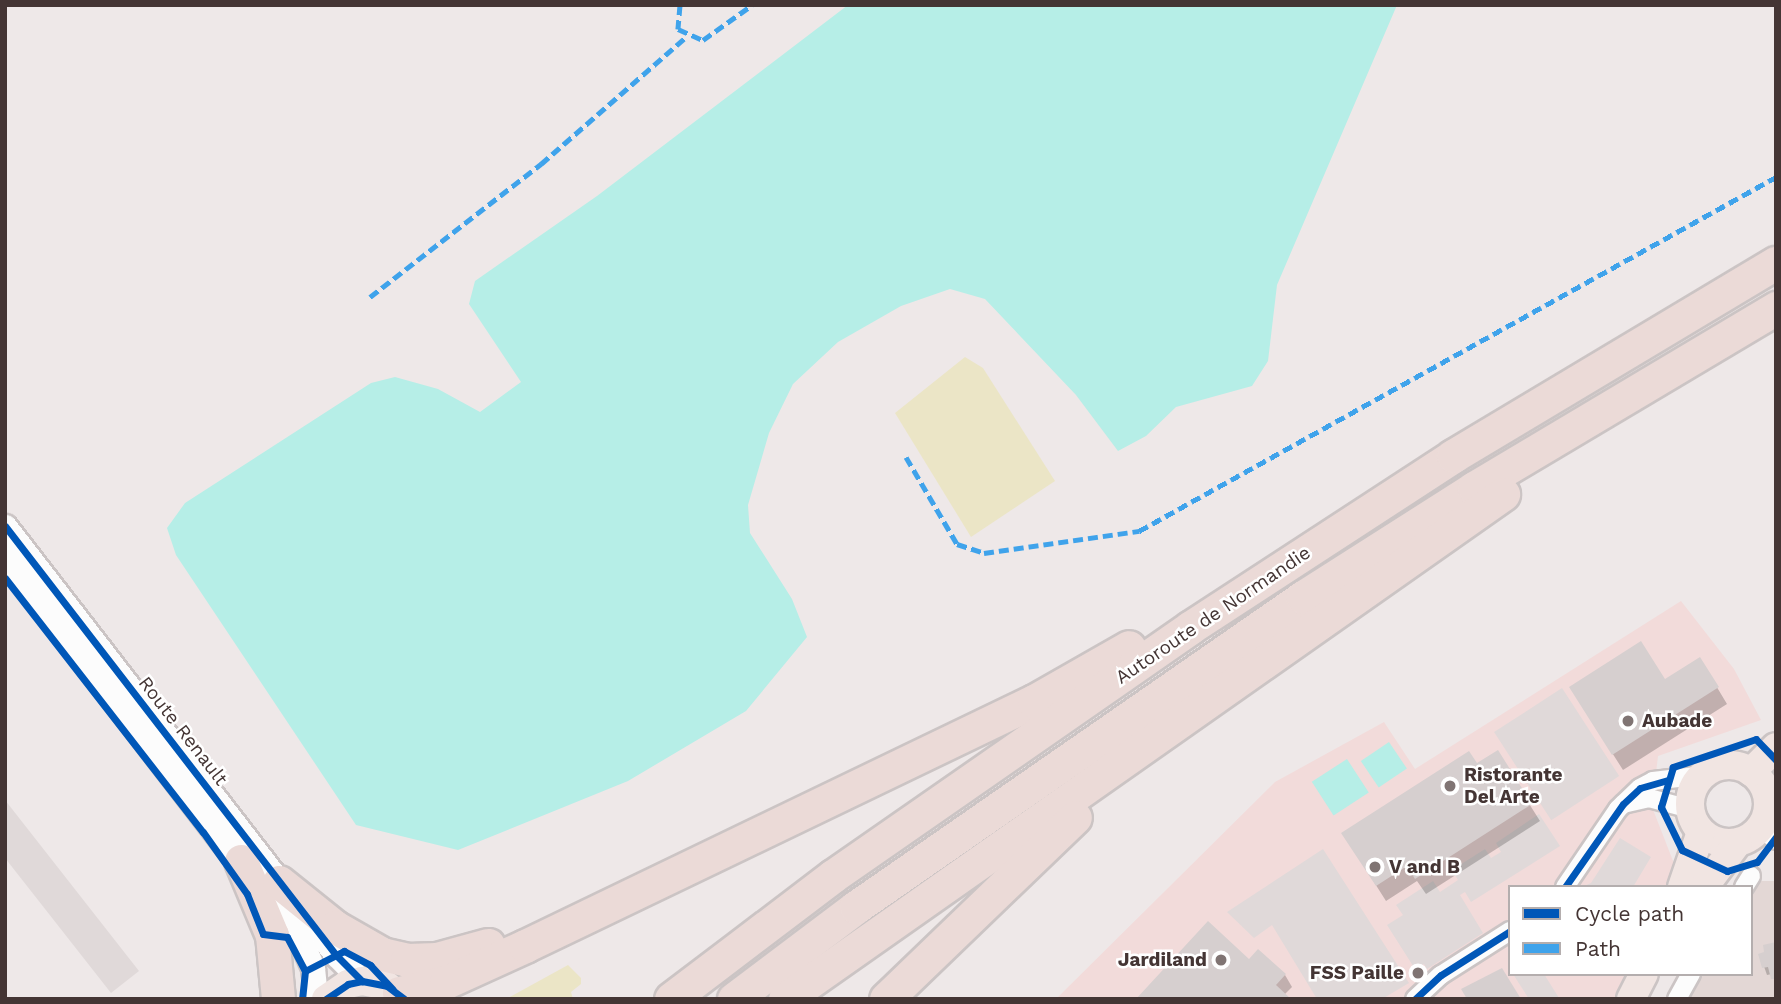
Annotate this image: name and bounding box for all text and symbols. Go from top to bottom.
street label: Autoroute de Normandie [1111,541,1315,689]
street label: Route Renault [133,672,233,790]
place label: Aubade [1642,710,1712,732]
marker: Aubade [1620,713,1636,729]
place label: Ristorante Del Arte [1464,764,1562,808]
marker: Ristorante Del Arte [1442,778,1458,794]
place label: V and B [1389,856,1461,878]
marker: V and B [1367,859,1383,875]
legend [1508,885,1753,976]
text: Cycle path [1575,901,1684,926]
text: Path [1575,936,1621,961]
place label: Jardiland [1118,949,1207,971]
marker: Jardiland [1213,952,1229,968]
place label: FSS Paille [1310,962,1404,984]
marker: FSS Paille [1410,965,1426,981]

